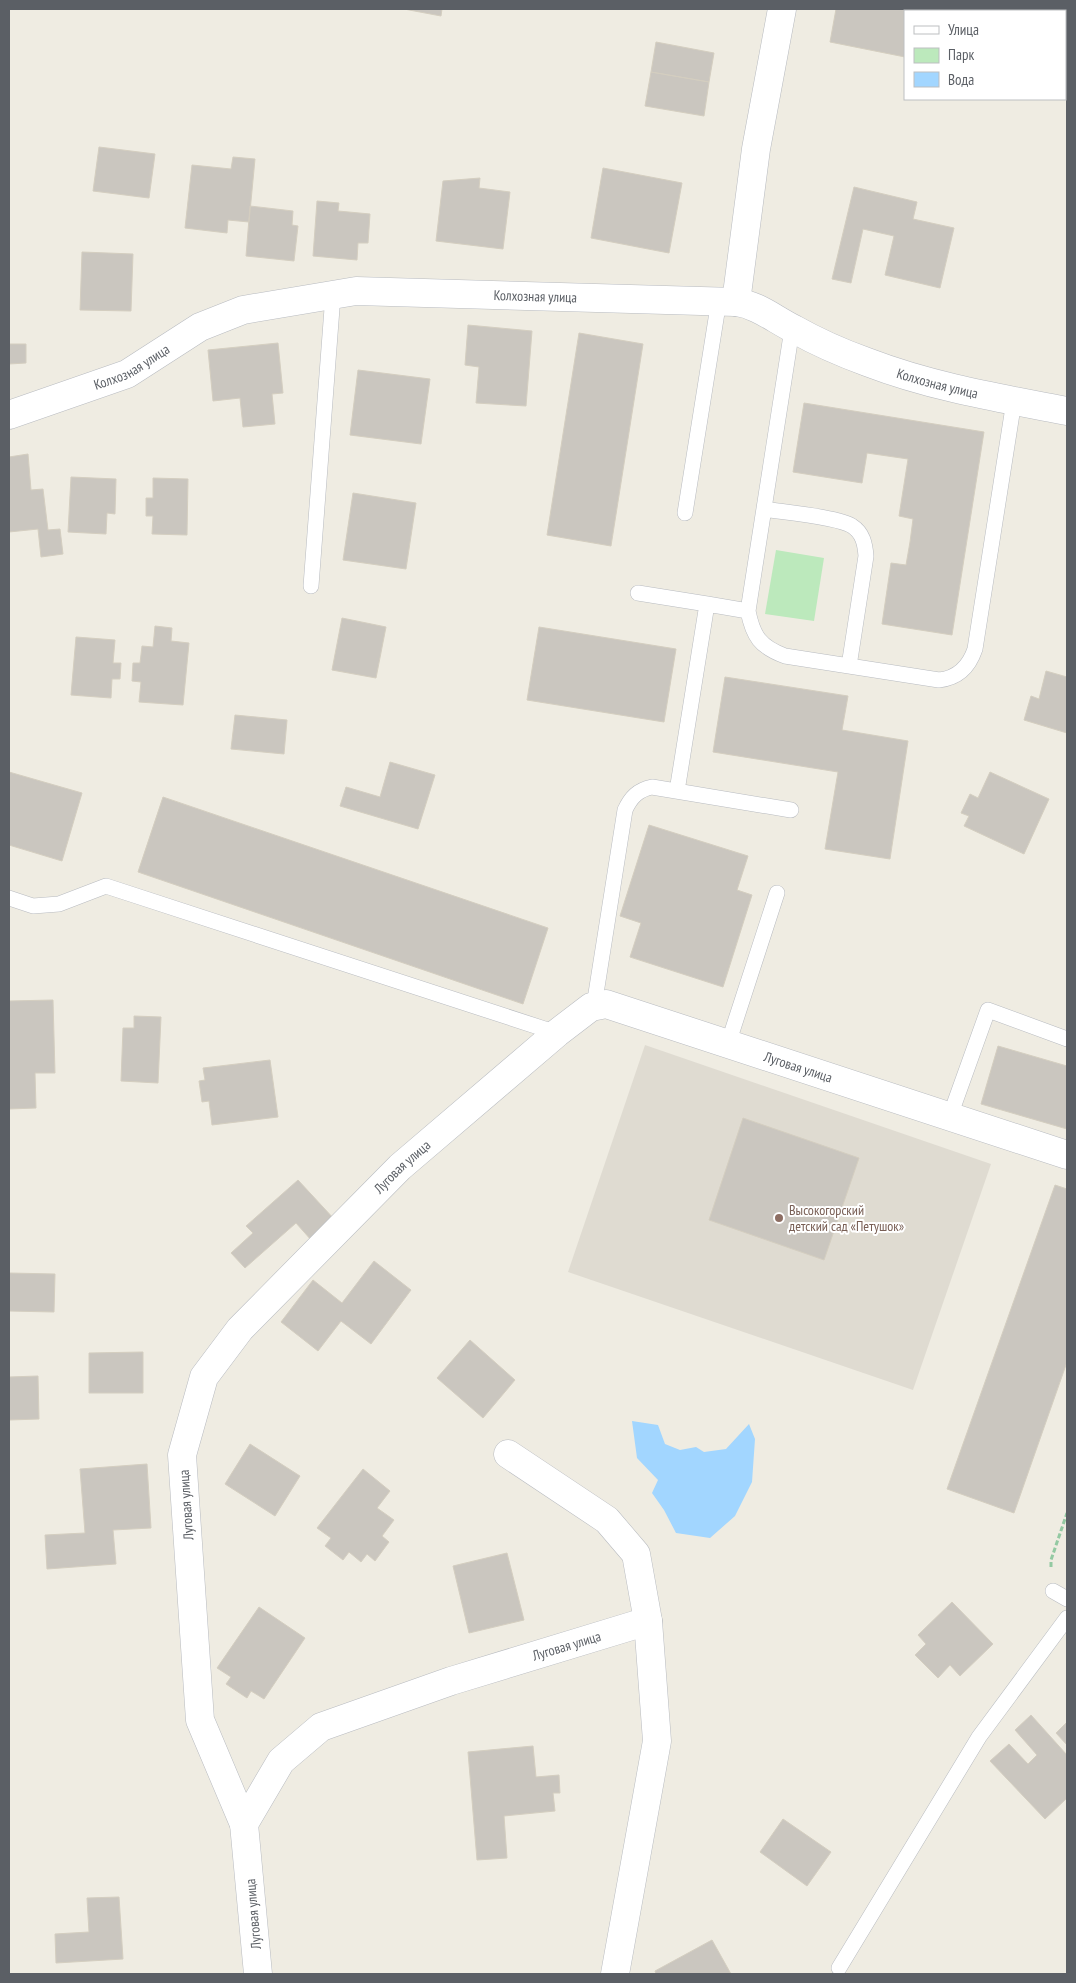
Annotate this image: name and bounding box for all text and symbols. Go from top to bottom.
legend [904,10,1066,100]
text: Улица [948,20,979,39]
text: Парк [948,45,974,64]
text: Вода [948,70,974,89]
street label: Колхозная улица [493,286,577,306]
street label: Колхозная улица [91,340,173,394]
street label: Колхозная улица [895,364,980,402]
street label: Луговая улица [761,1047,835,1087]
street label: Луговая улица [369,1136,434,1198]
place label: Высокогорский детский сад «Петушок» [789,1201,904,1235]
marker: Высокогорский детский сад «Петушок» [773,1212,785,1224]
street label: Луговая улица [175,1469,198,1542]
street label: Луговая улица [529,1627,603,1665]
street label: Луговая улица [241,1878,265,1951]

